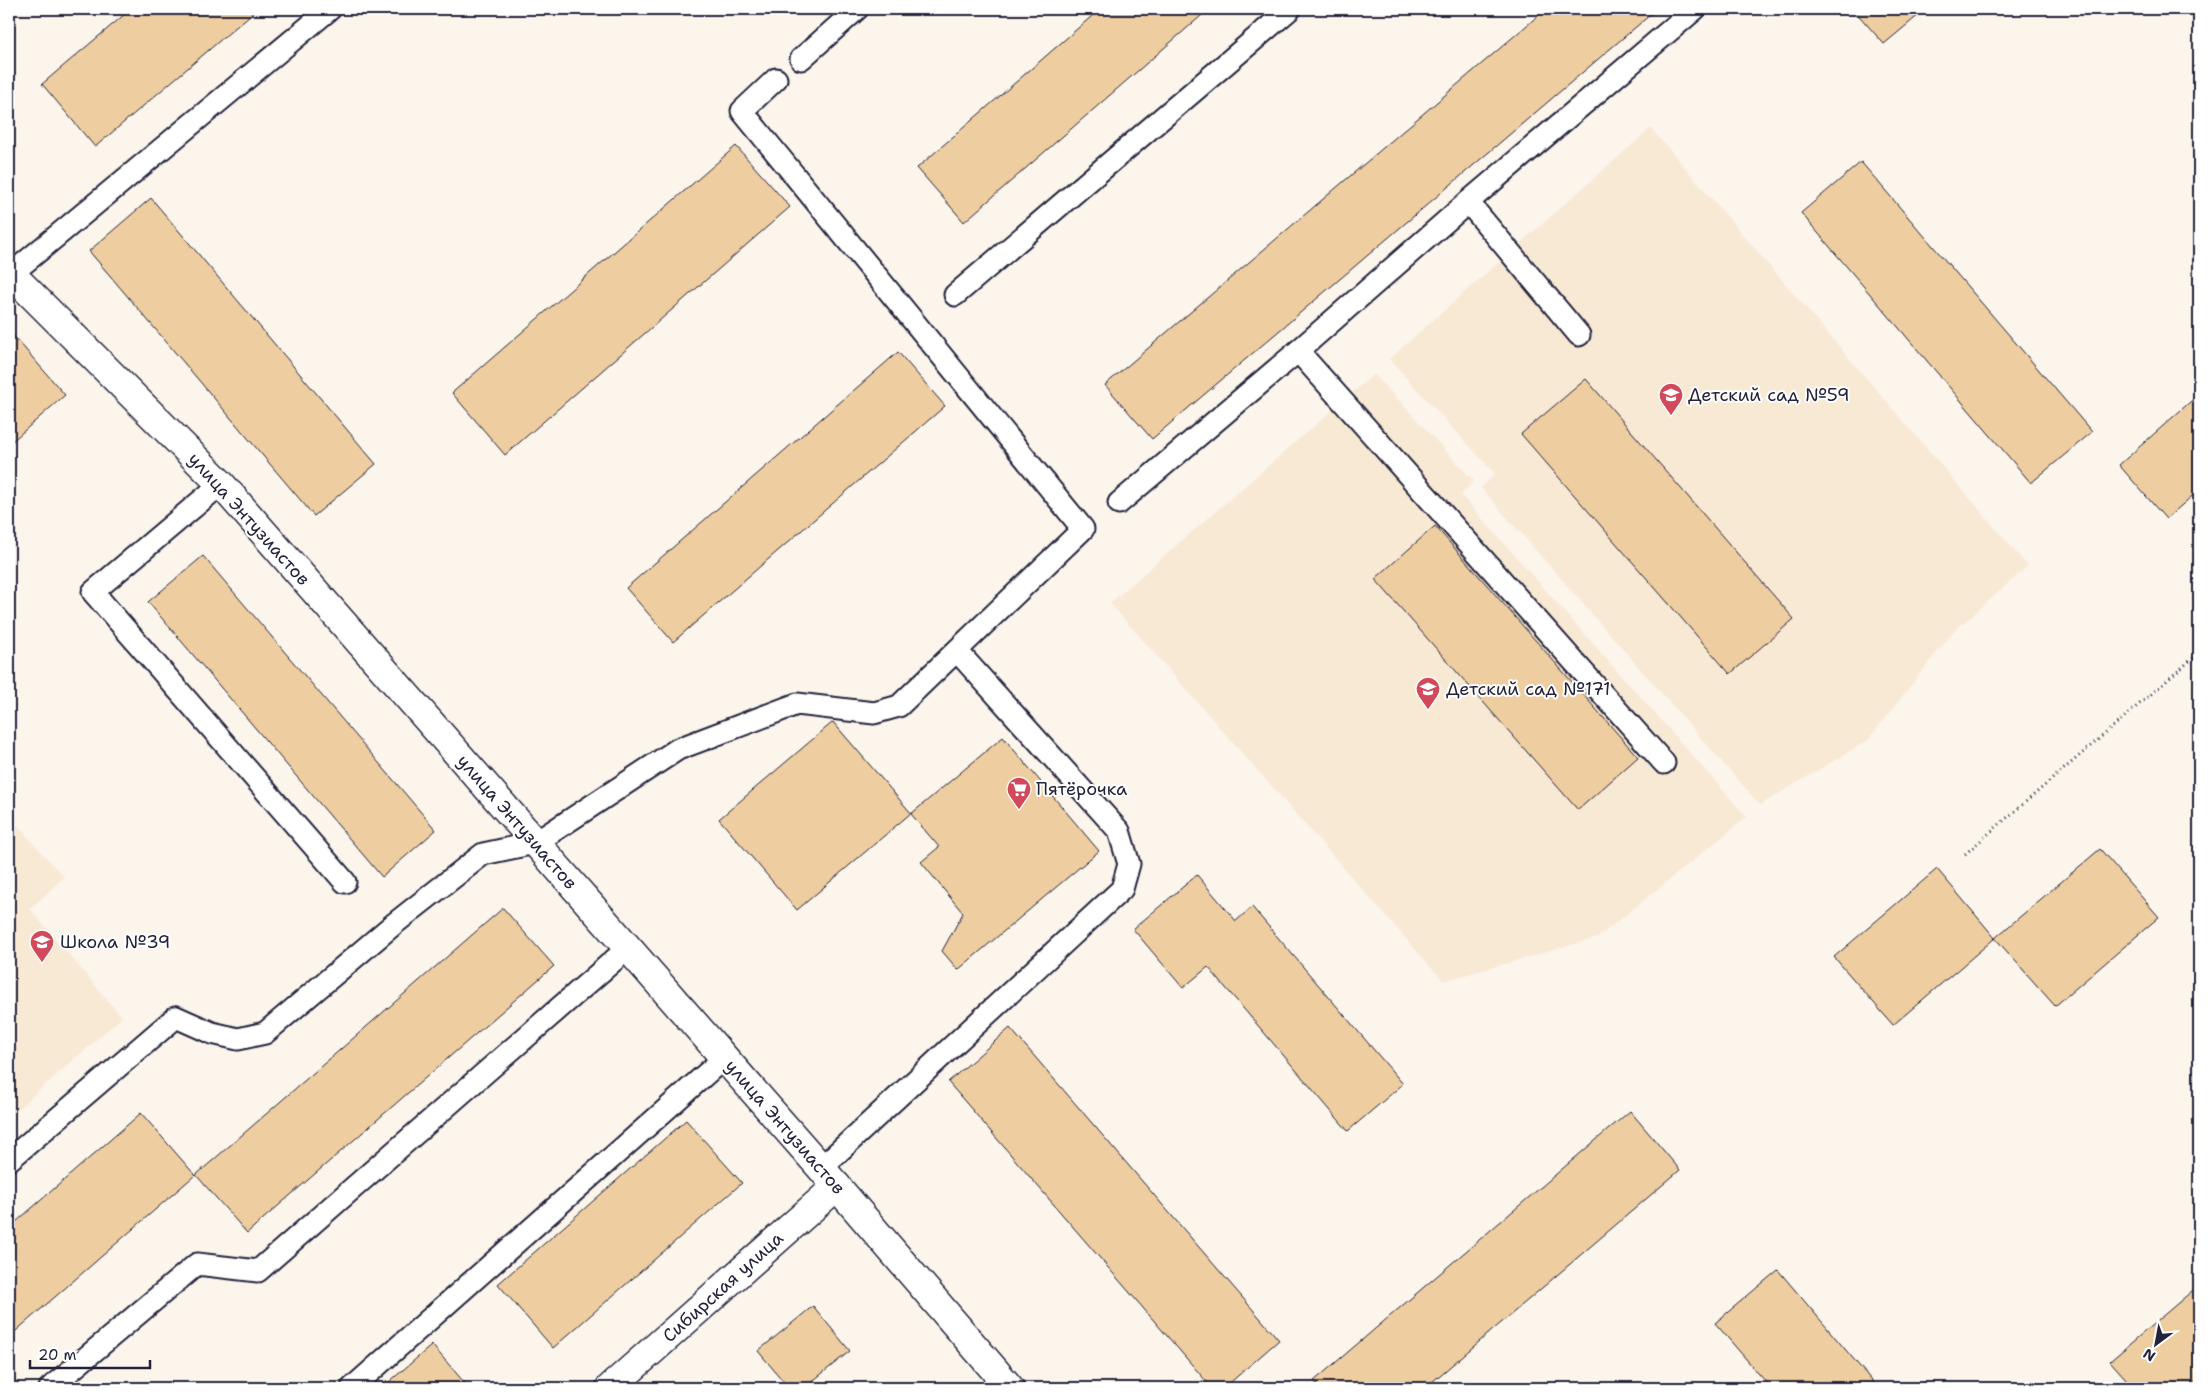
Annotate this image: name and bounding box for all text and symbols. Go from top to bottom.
school or university icon: Детский сад №59 [1658,382,1684,416]
place label: Детский сад №59 [1688,383,1850,407]
street label: улица Энтузиастов [183,447,315,591]
school or university icon: Детский сад №171 [1415,676,1441,710]
place label: Детский сад №171 [1446,677,1611,701]
street label: улица Энтузиастов [452,750,582,894]
supermarket icon: Пятёрочка [1006,776,1032,810]
place label: Пятёрочка [1036,777,1127,801]
school or university icon: Школа №39 [29,929,55,963]
place label: Школа №39 [60,930,170,954]
street label: улица Энтузиастов [720,1055,850,1199]
street label: Сибирская улица [658,1226,788,1348]
north arrow [2130,1320,2180,1370]
scale bar [30,1337,150,1369]
text: N [2140,1344,2159,1366]
text: 20 m [38,1345,77,1365]

